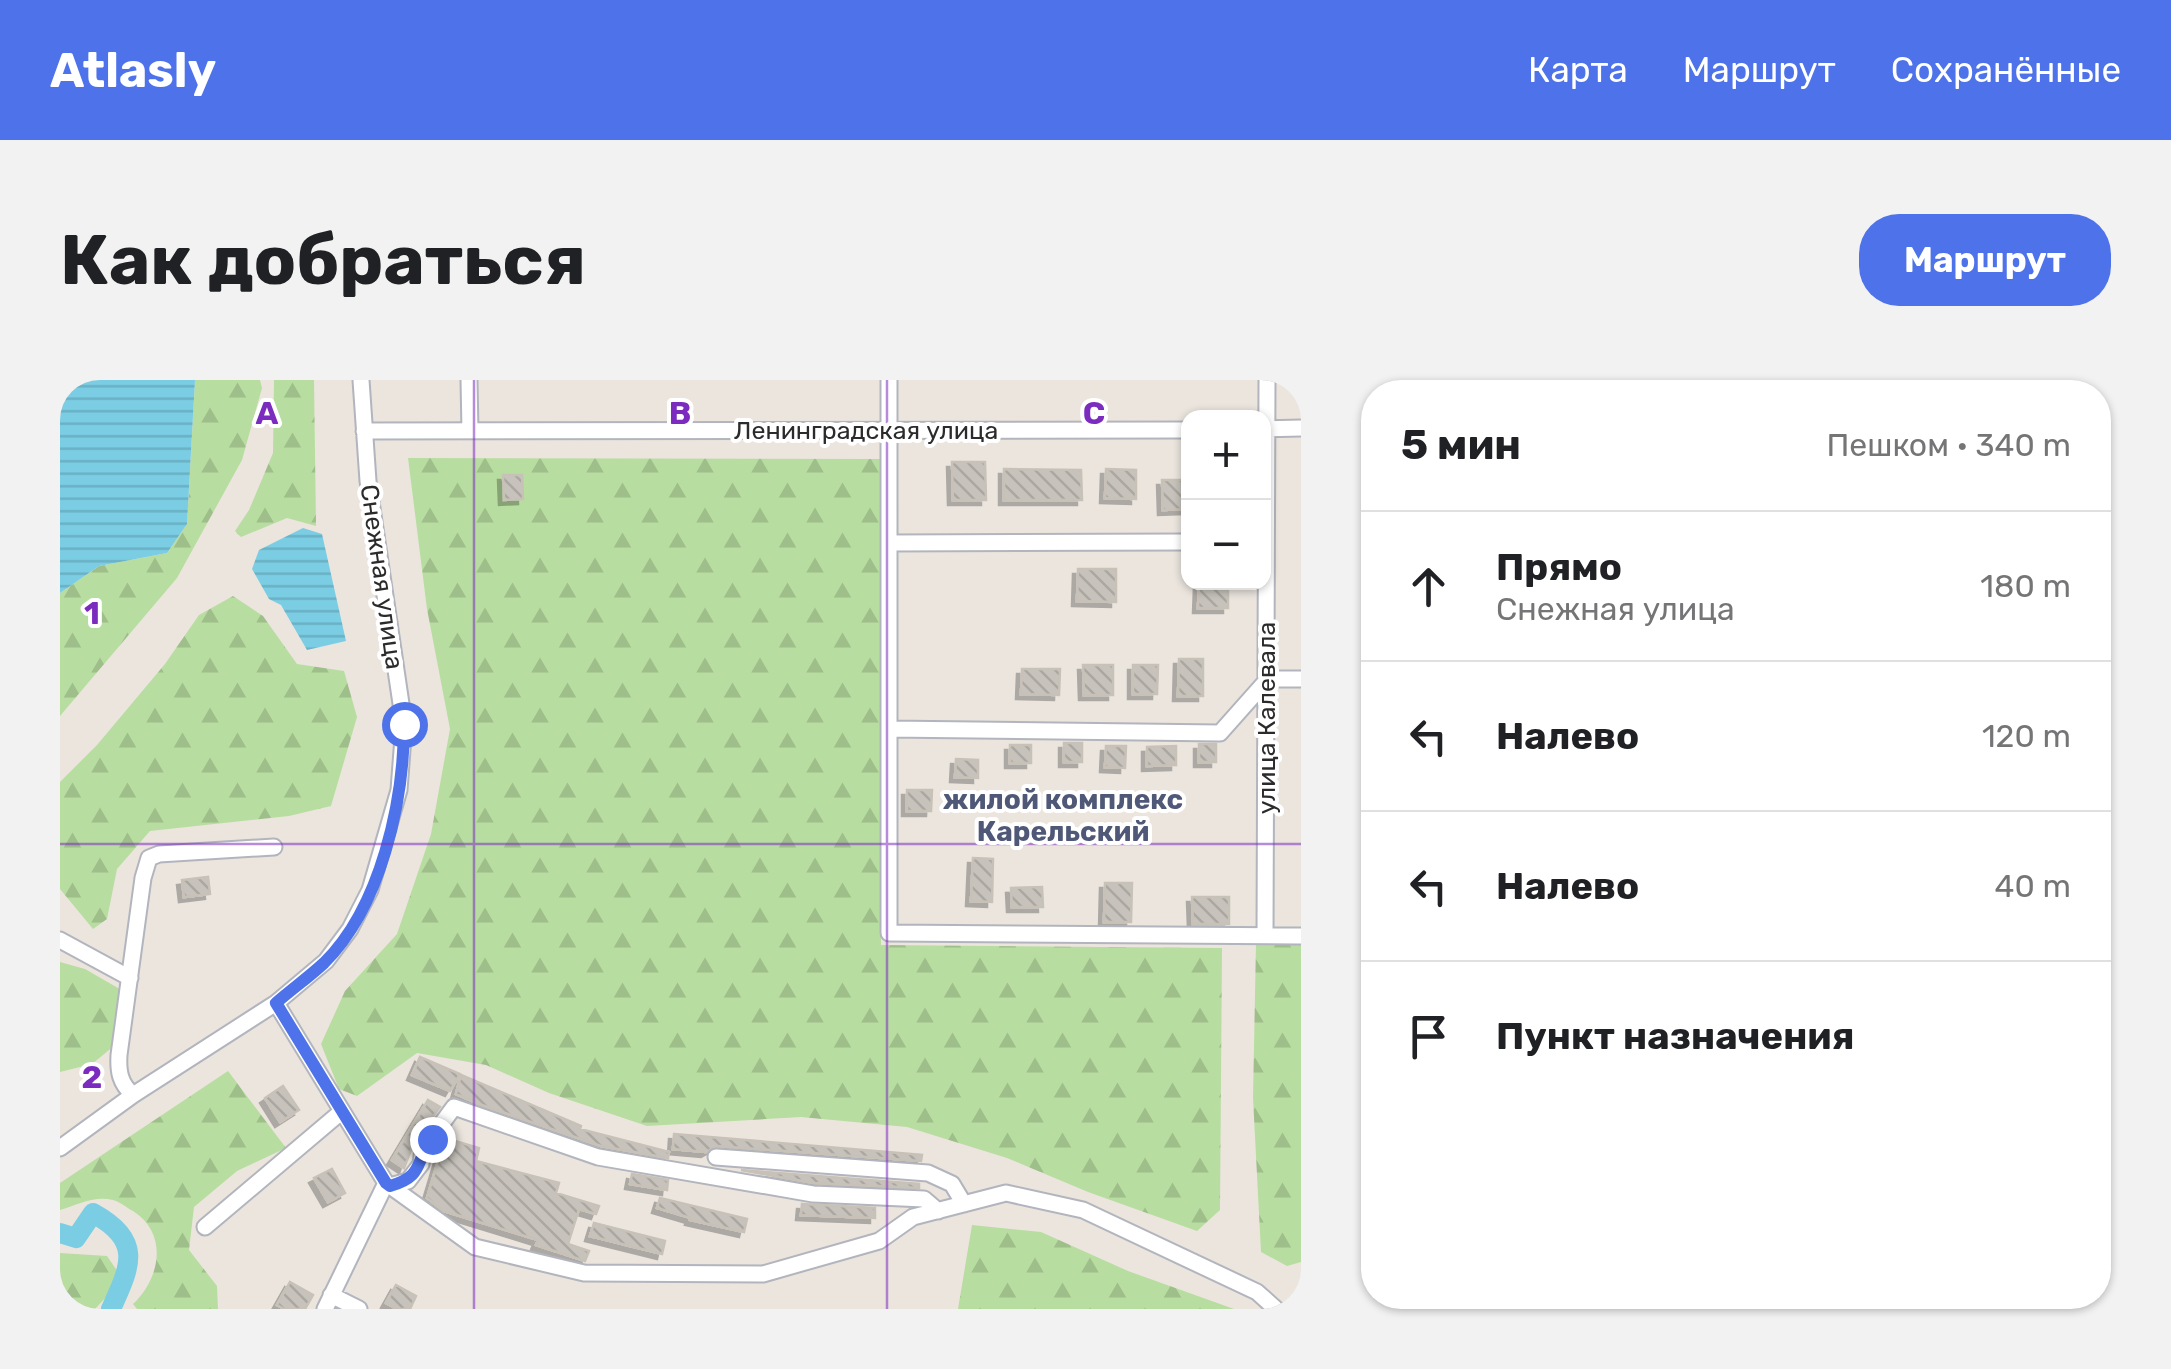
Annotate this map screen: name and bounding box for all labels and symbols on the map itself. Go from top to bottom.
text: A [256,394,279,432]
text: B [669,394,691,432]
text: C [1083,394,1105,432]
street label: Ленинградская улица [734,416,998,445]
street label: Снежная улица [355,483,409,671]
text: 1 [84,594,100,632]
street label: улица Калевала [1252,622,1281,814]
route start [382,702,428,748]
district label: жилой комплекс Карельский [943,783,1183,848]
text: 2 [82,1058,102,1096]
route end [410,1117,456,1163]

